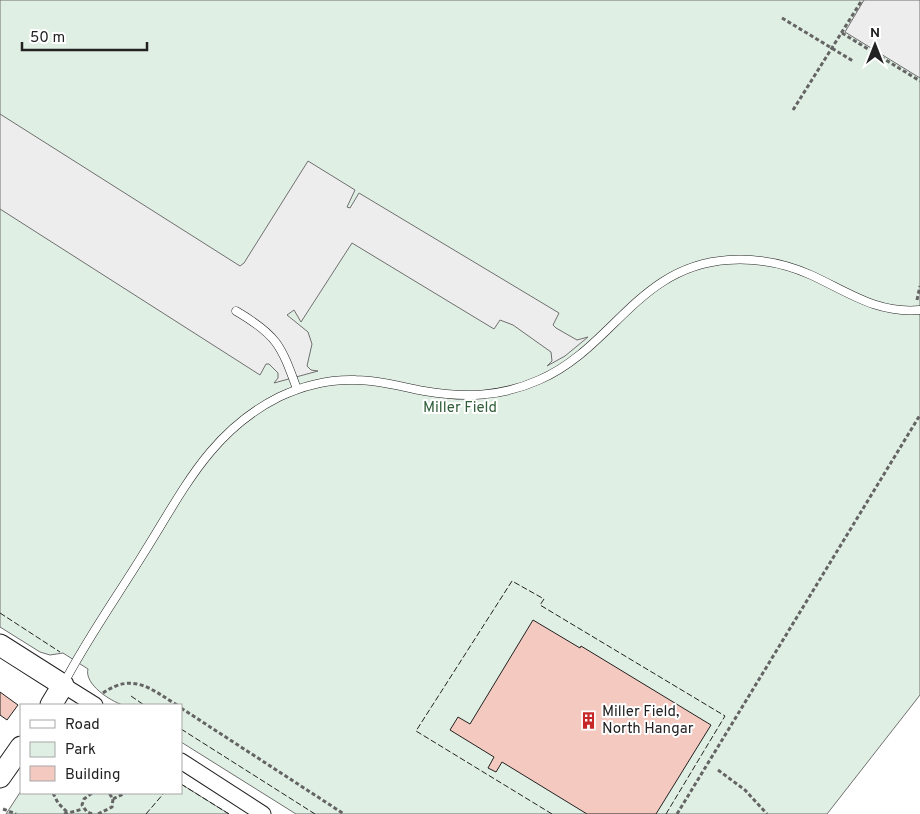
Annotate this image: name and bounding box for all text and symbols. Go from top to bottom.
scale bar [22,20,148,52]
north arrow [850,20,900,70]
text: N [870,25,880,42]
text: 50 m [30,29,65,48]
park label: Miller Field [423,399,497,418]
place label: Miller Field, North Hangar [602,703,694,739]
legend [20,704,182,794]
building icon: Miller Field, North Hangar [578,710,598,730]
text: Road [65,716,100,735]
text: Park [65,741,96,760]
text: Building [65,766,120,785]

